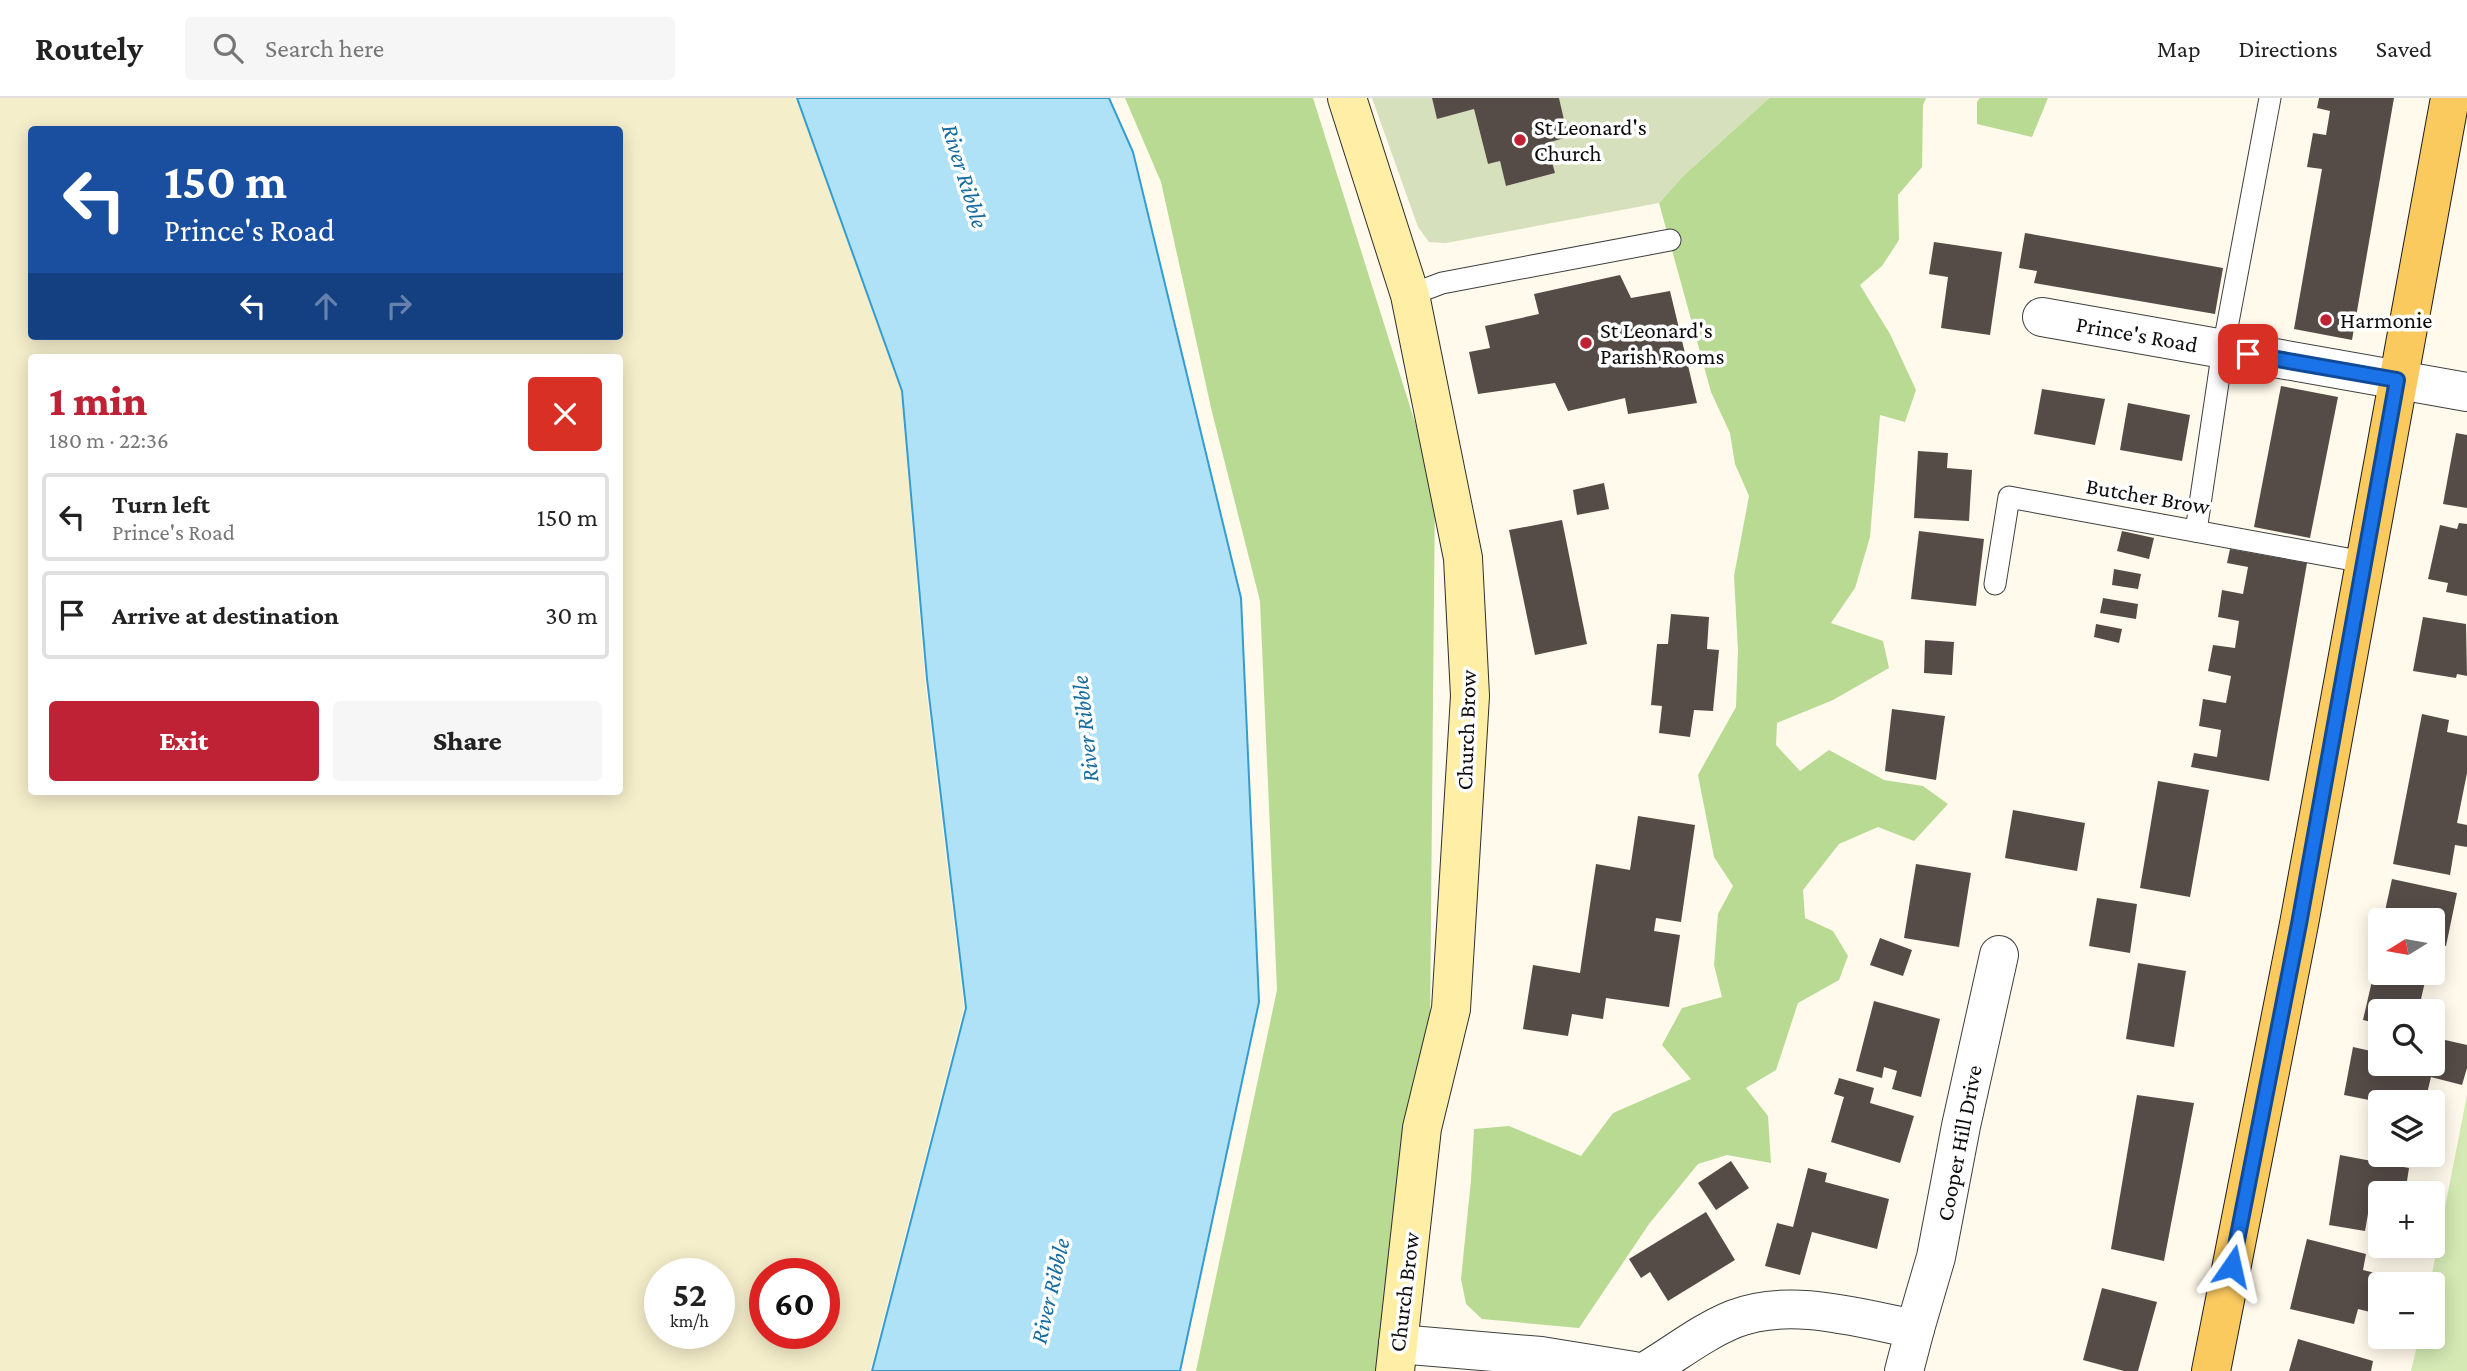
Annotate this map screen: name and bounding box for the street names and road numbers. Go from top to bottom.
street label: Prince's Road [2074,311,2200,357]
street label: Butcher Brow [2084,472,2212,520]
street label: Church Brow [1451,669,1481,791]
street label: Cooper Hill Drive [1931,1063,1987,1223]
street label: Church Brow [1384,1231,1424,1353]

